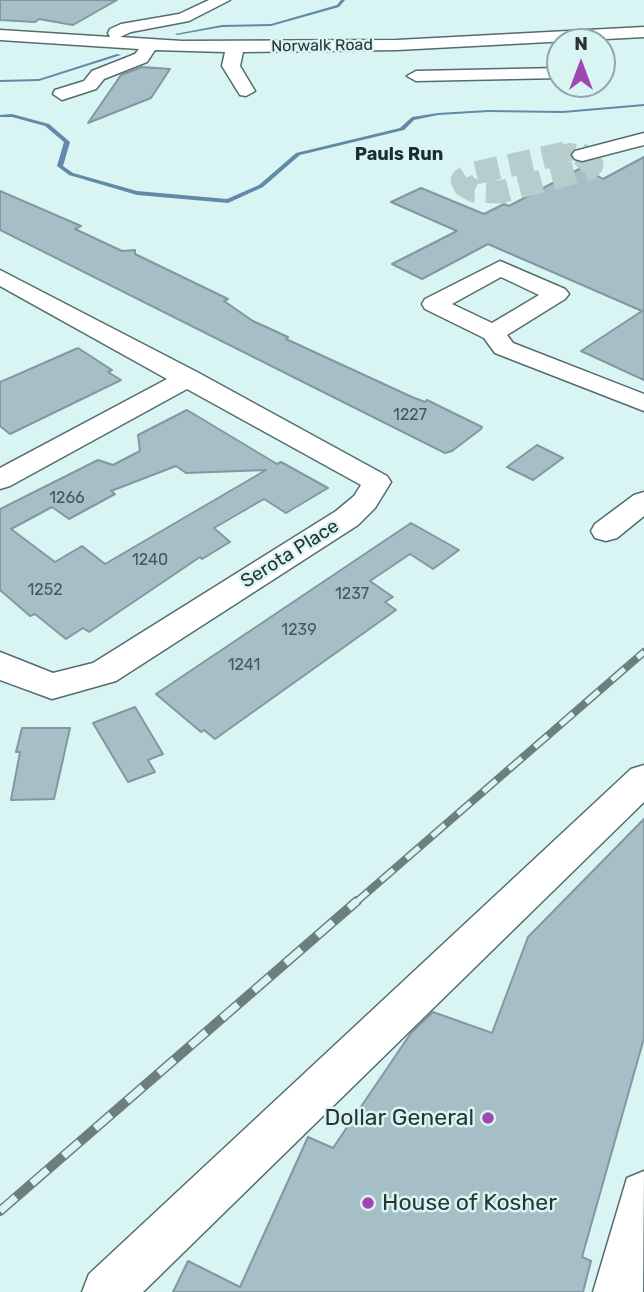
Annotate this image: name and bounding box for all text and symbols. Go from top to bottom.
north arrow [546,28,616,98]
text: N [574,32,588,55]
street label: Norwalk Road [271,36,373,56]
district label: Pauls Run [355,144,443,166]
house number: 1227 [393,405,427,425]
house number: 1266 [49,488,85,508]
street label: Serota Place [237,515,343,593]
house number: 1240 [132,550,168,570]
house number: 1252 [27,580,63,600]
house number: 1237 [335,584,369,604]
house number: 1239 [281,620,317,640]
house number: 1241 [228,655,260,675]
place label: Dollar General [325,1104,474,1132]
marker: Dollar General [480,1110,496,1126]
place label: House of Kosher [382,1189,557,1217]
marker: House of Kosher [360,1195,376,1211]

